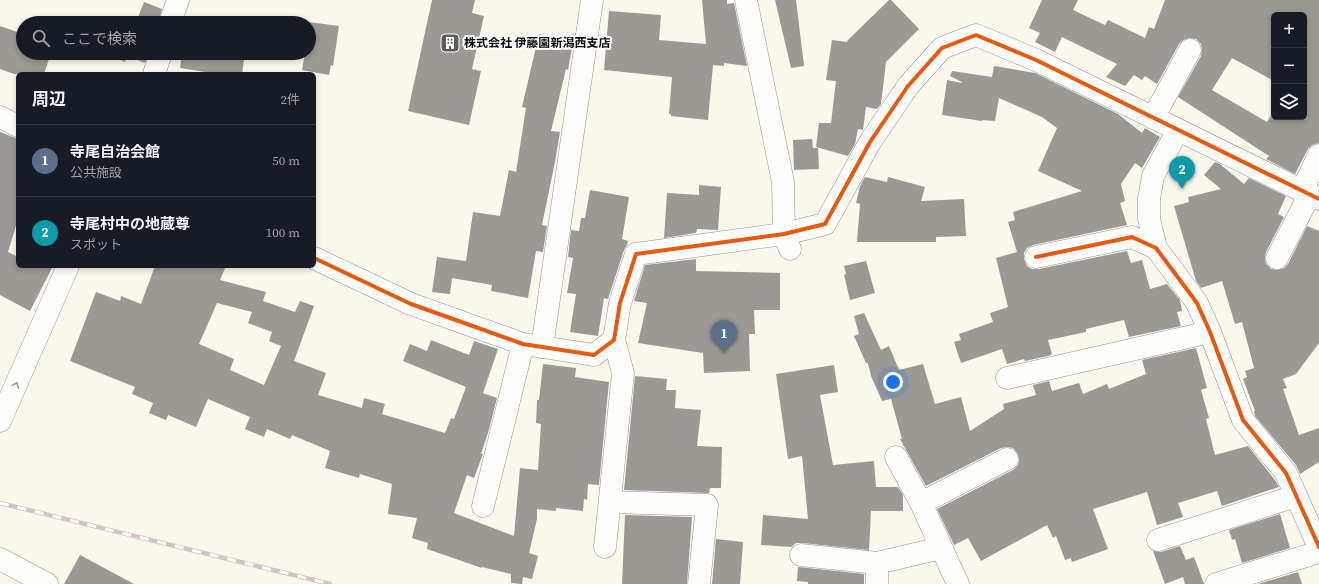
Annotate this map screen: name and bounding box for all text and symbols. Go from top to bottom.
map controls [1271,12,1307,120]
button: + [1271,12,1307,48]
search box [16,16,316,60]
icon: search [30,27,52,49]
text: ここで検索 [62,28,137,49]
building icon: 株式会社 伊藤園新潟西支店 [439,32,461,54]
place label: 株式会社 伊藤園新潟西支店 [464,35,611,51]
button: − [1271,48,1307,84]
button: layers [1271,84,1307,120]
text: 周辺 [32,87,66,111]
text: 2件 [280,91,300,108]
text: 寺尾自治会館 [70,141,160,162]
text: 1 [41,152,49,169]
text: 50 m [272,152,300,169]
pin: 2 [1169,156,1195,189]
text: 公共施設 [70,164,122,181]
text: 寺尾村中の地蔵尊 [70,213,190,234]
text: 2 [41,224,49,241]
text: 100 m [266,224,300,241]
text: スポット [70,236,122,253]
pin: 1 [711,320,737,353]
your location [883,372,903,392]
one-way arrow [11,382,19,390]

